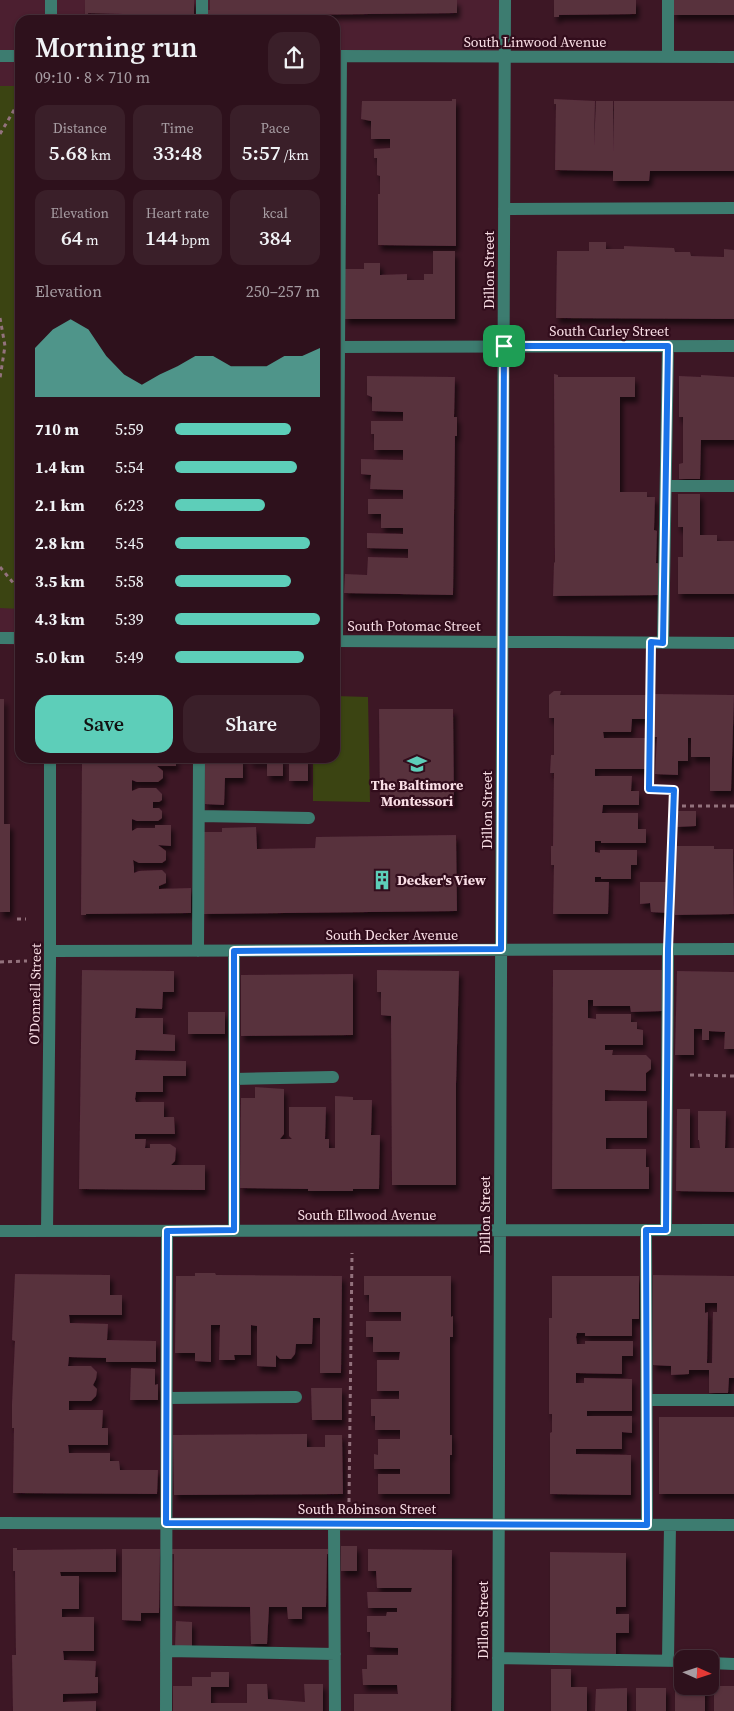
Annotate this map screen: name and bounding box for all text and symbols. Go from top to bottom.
text: Morning run [35,28,198,66]
button: share [268,32,320,84]
street label: South Linwood Avenue [464,32,606,52]
text: 09:10 · 8 × 710 m [35,66,150,88]
text: Distance [53,118,107,138]
text: Time [161,118,194,138]
text: Pace [260,118,290,138]
text: 5.68 [49,138,88,167]
text: 33:48 [153,138,202,167]
text: 5:57 [242,138,281,167]
text: km [88,145,111,165]
text: /km [281,145,309,165]
text: Elevation [51,203,109,223]
text: Heart rate [146,203,209,223]
text: kcal [262,203,288,223]
text: 64 [61,223,83,252]
text: 144 [145,223,178,252]
text: 384 [259,223,292,252]
text: m [83,230,99,250]
text: bpm [178,230,210,250]
street label: Dillon Street [479,231,499,309]
text: Elevation [35,280,102,302]
text: 250–257 m [246,280,320,302]
street label: South Curley Street [549,321,669,341]
pin [483,325,525,367]
icon: arrive [490,332,518,360]
text: 710 m [35,418,79,440]
text: 5:59 [115,418,144,440]
text: 1.4 km [35,456,85,478]
text: 5:54 [115,456,144,478]
text: 2.1 km [35,494,85,516]
text: 6:23 [115,494,144,516]
text: 2.8 km [35,532,85,554]
text: 5:45 [115,532,144,554]
text: 3.5 km [35,570,85,592]
text: 5:58 [115,570,144,592]
text: 4.3 km [35,608,85,630]
text: 5:39 [115,608,144,630]
street label: South Potomac Street [348,616,481,636]
text: 5.0 km [35,646,85,668]
text: 5:49 [115,646,144,668]
button: Save [35,695,173,753]
button: Share [183,695,320,753]
school or university icon: The Baltimore Montessori [406,753,428,775]
street label: Dillon Street [477,771,497,849]
place label: The Baltimore Montessori [371,775,463,811]
building icon: Decker's View [371,869,393,891]
place label: Decker's View [397,870,486,890]
street label: South Decker Avenue [326,925,458,945]
street label: O'Donnell Street [24,943,46,1045]
street label: Dillon Street [475,1176,495,1254]
street label: South Ellwood Avenue [298,1205,436,1225]
street label: South Robinson Street [298,1499,436,1519]
street label: Dillon Street [473,1581,493,1659]
north arrow [674,1650,719,1695]
map controls [674,1650,719,1695]

